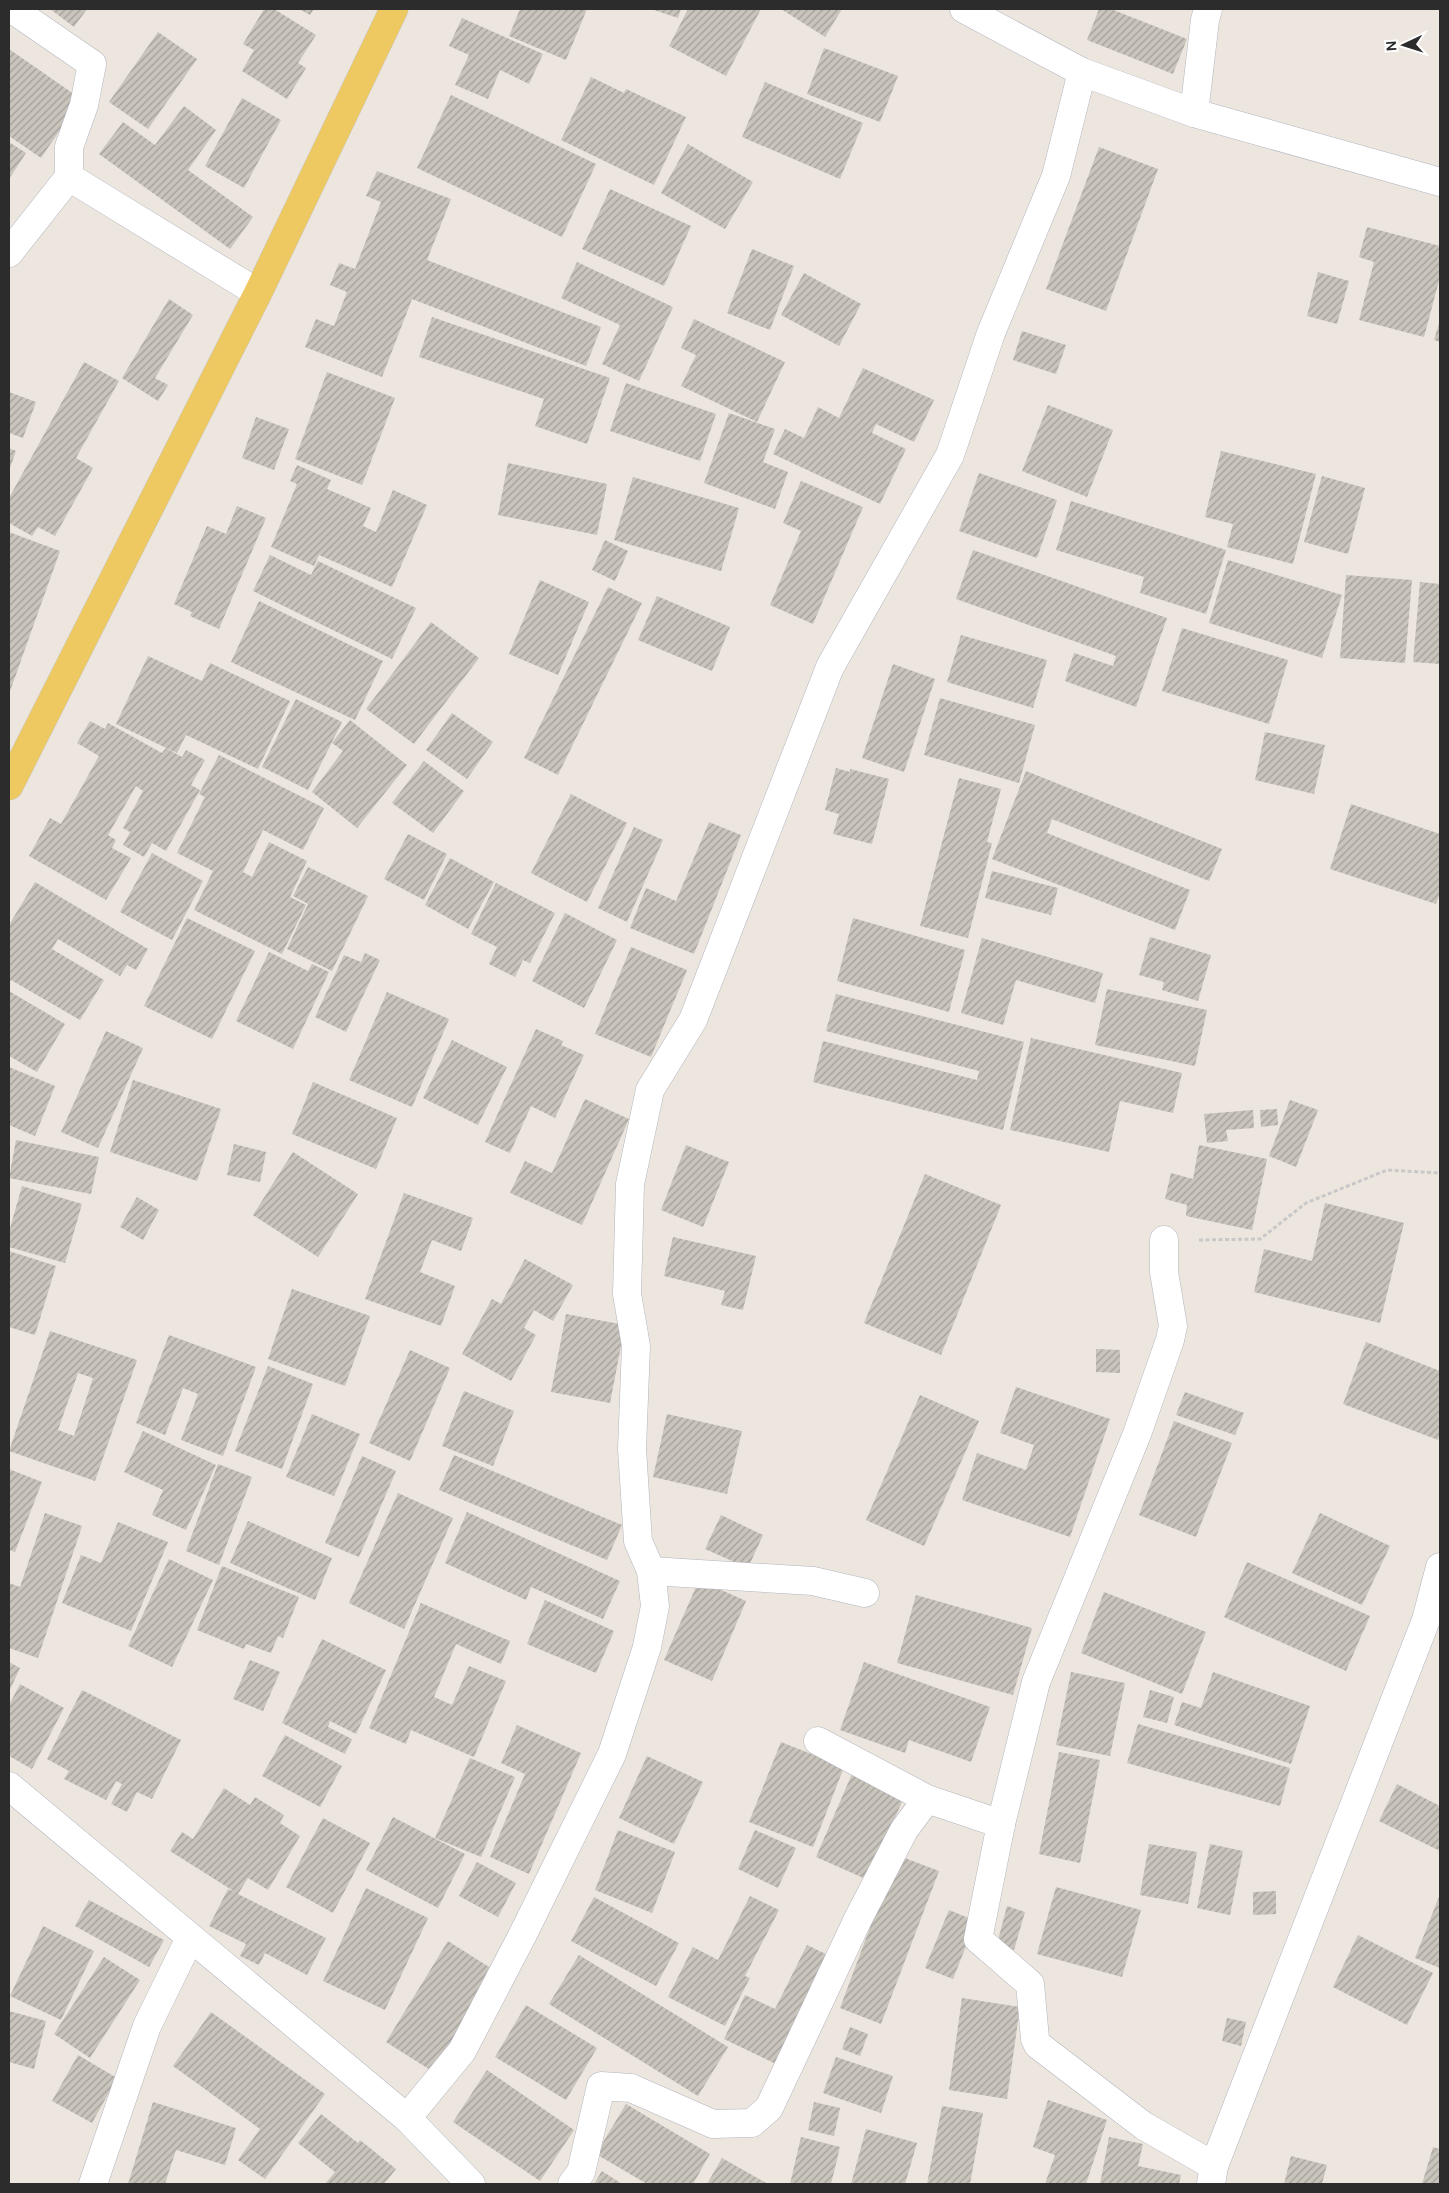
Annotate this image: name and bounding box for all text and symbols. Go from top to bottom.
north arrow [1379,20,1429,70]
text: N [1382,40,1400,52]

